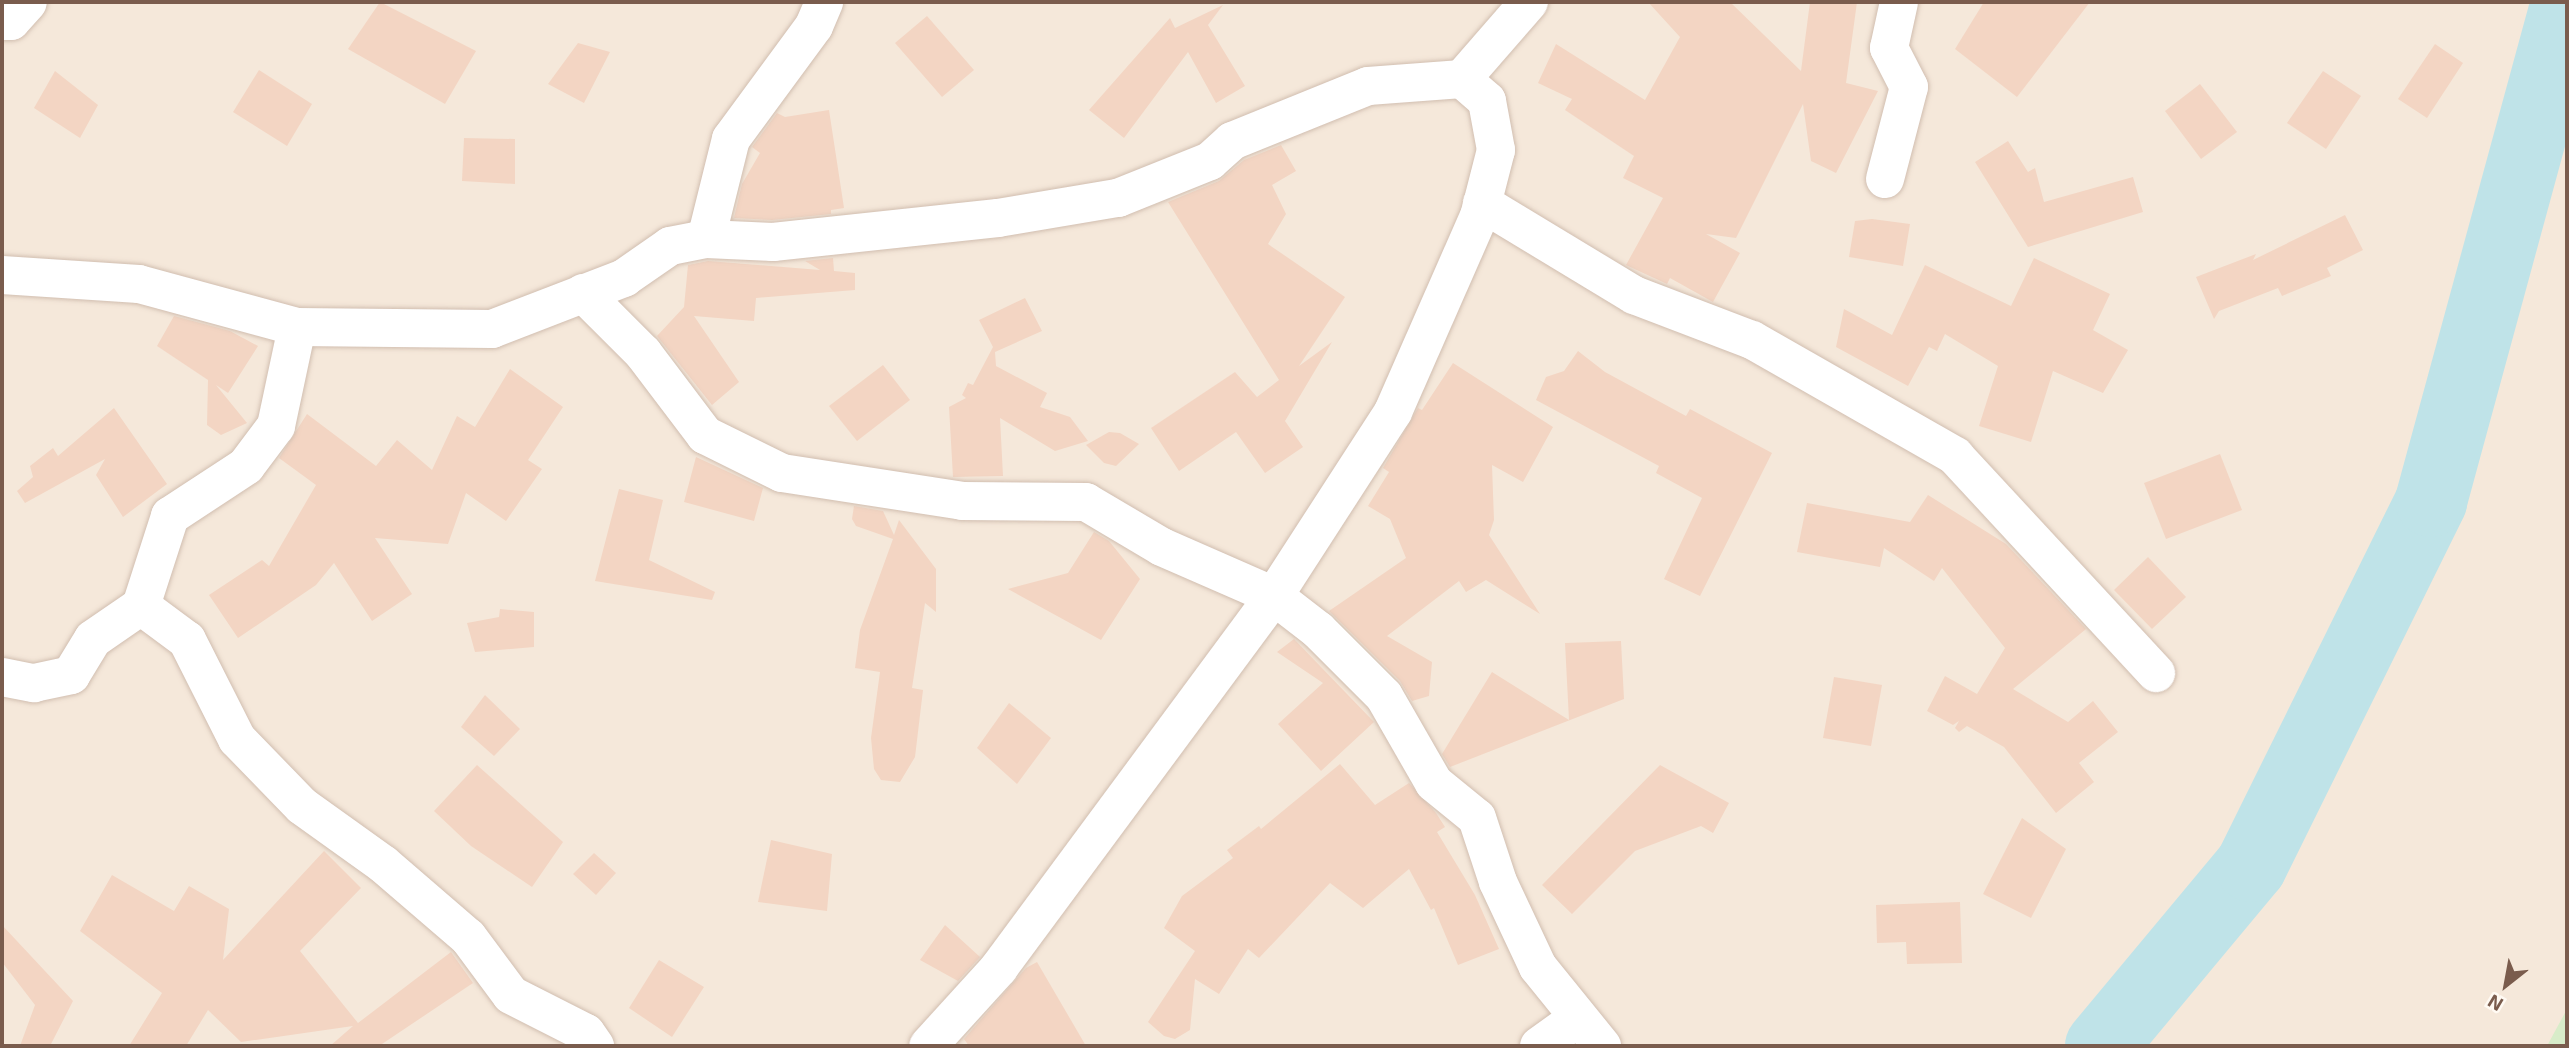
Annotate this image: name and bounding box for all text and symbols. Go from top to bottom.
north arrow [2471,950,2541,1020]
text: N [2483,990,2507,1017]

